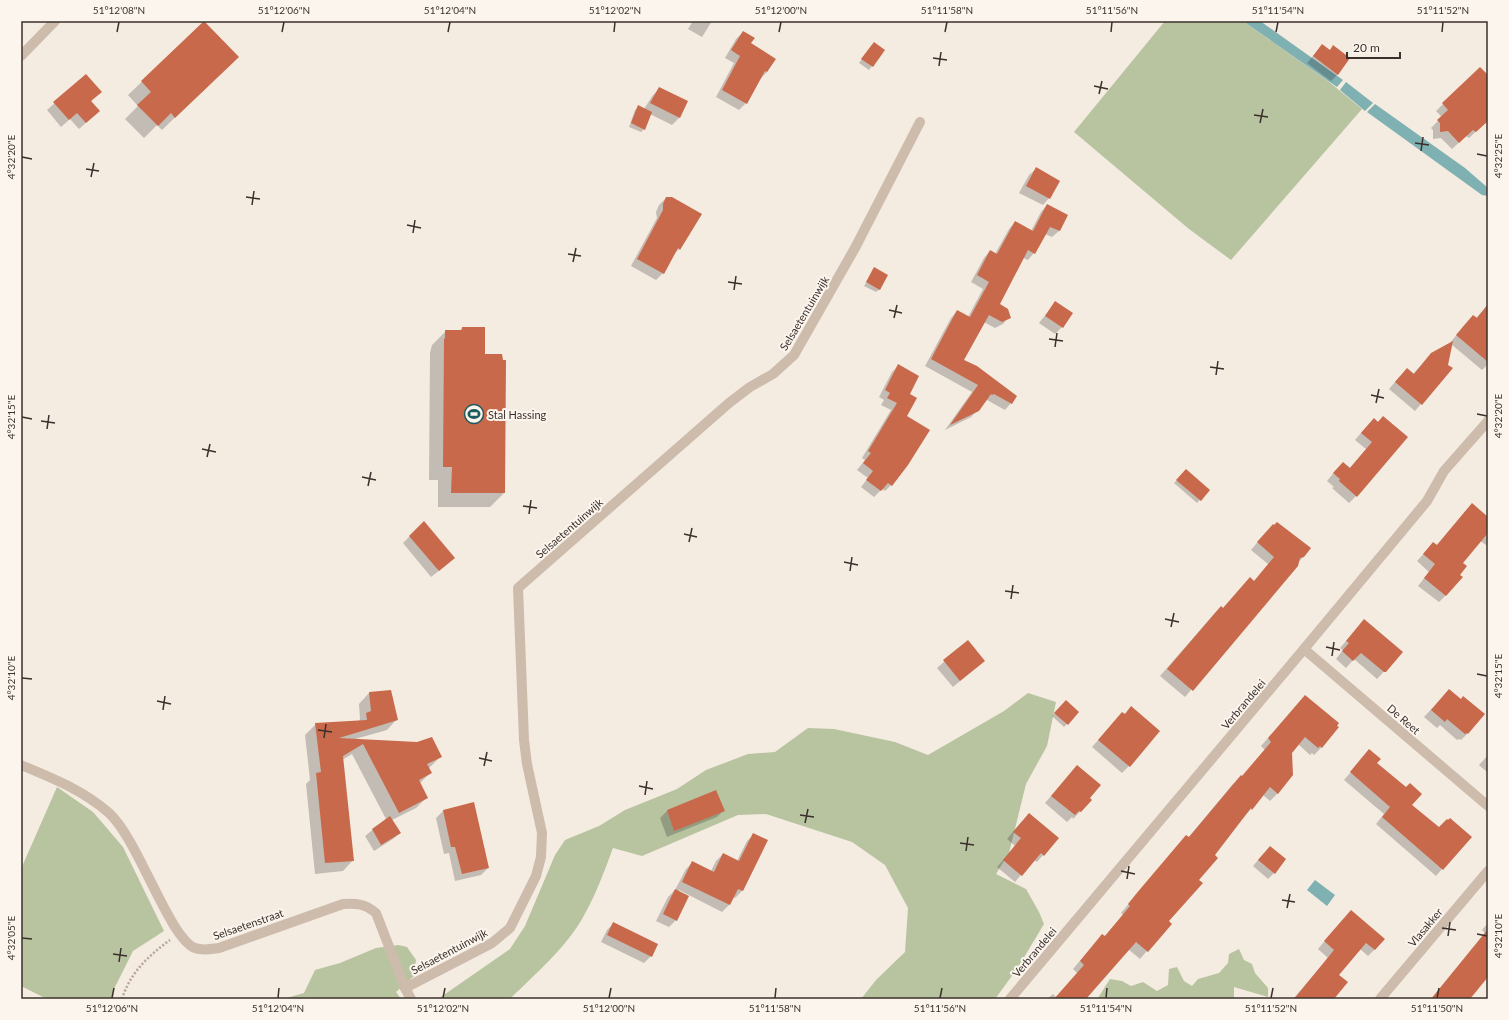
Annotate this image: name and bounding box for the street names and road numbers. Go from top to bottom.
street label: Selsaetentuinwijk [777,273,832,353]
street label: Selsaetentuinwijk [533,495,605,561]
street label: Verbrandelei [1218,676,1268,732]
street label: De Reet [1385,701,1423,737]
street label: Vlasakker [1405,905,1445,949]
street label: Selsaetenstraat [211,906,285,942]
street label: Verbrandelei [1009,924,1059,980]
street label: Selsaetentuinwijk [409,925,490,977]

